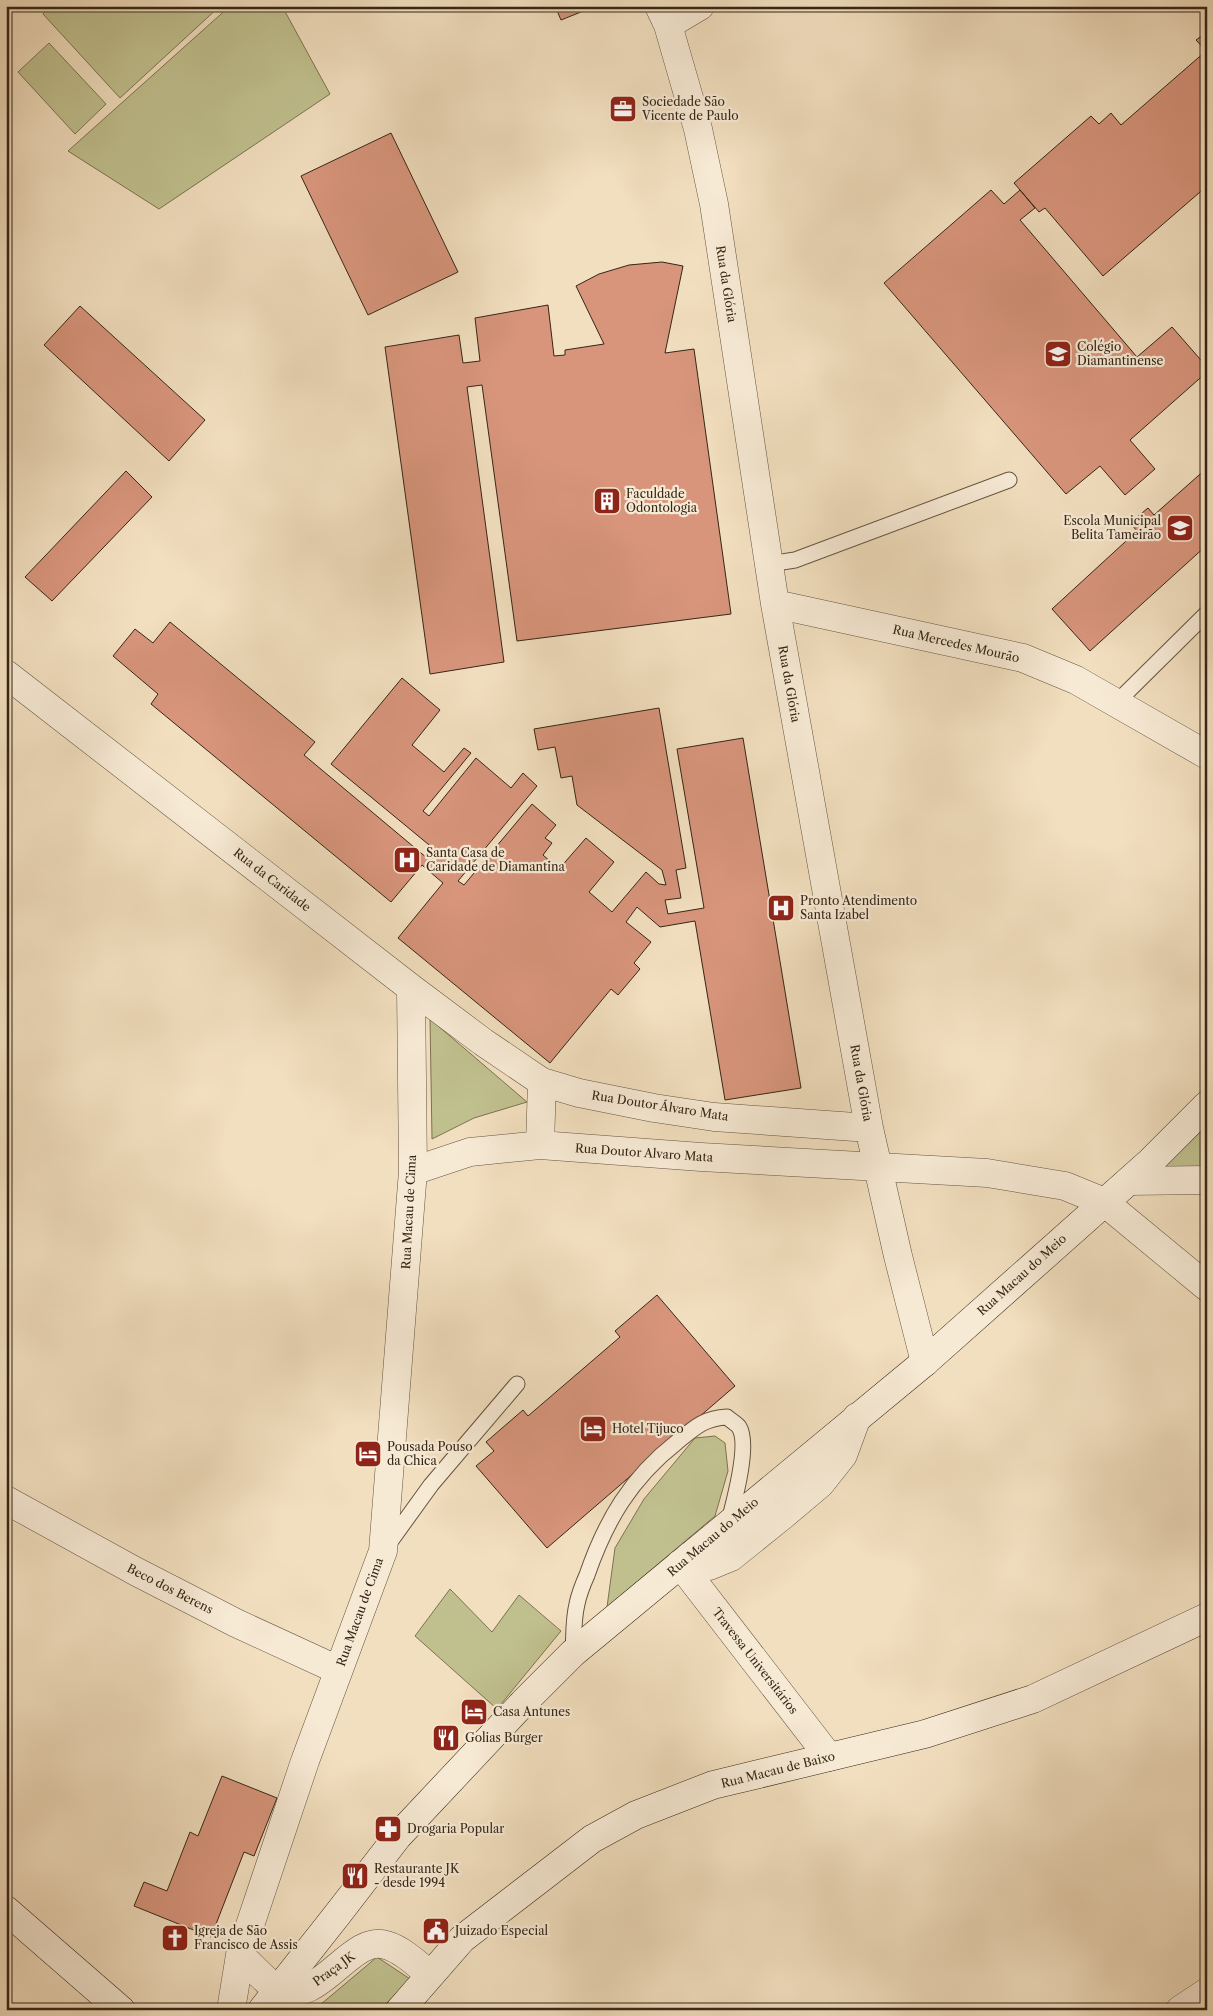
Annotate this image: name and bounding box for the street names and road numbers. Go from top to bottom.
street label: Rua da Glória [713,244,740,324]
street label: Rua Mercedes Mourão [891,622,1021,665]
street label: Rua da Glória [775,644,804,724]
street label: Rua da Caridade [231,845,314,915]
street label: Rua da Glória [847,1043,876,1123]
street label: Rua Doutor Álvaro Mata [591,1086,730,1124]
street label: Rua Doutor Alvaro Mata [575,1140,714,1165]
street label: Rua Macau de Cima [398,1154,419,1270]
street label: Rua Macau do Meio [974,1231,1069,1319]
street label: Rua Macau do Meio [664,1494,761,1579]
street label: Rua Macau de Cima [333,1555,386,1668]
street label: Beco dos Berens [125,1560,216,1617]
street label: Travessa Universitários [709,1605,802,1717]
street label: Rua Macau de Baixo [719,1748,836,1791]
street label: Praça JK [310,1948,358,1989]

